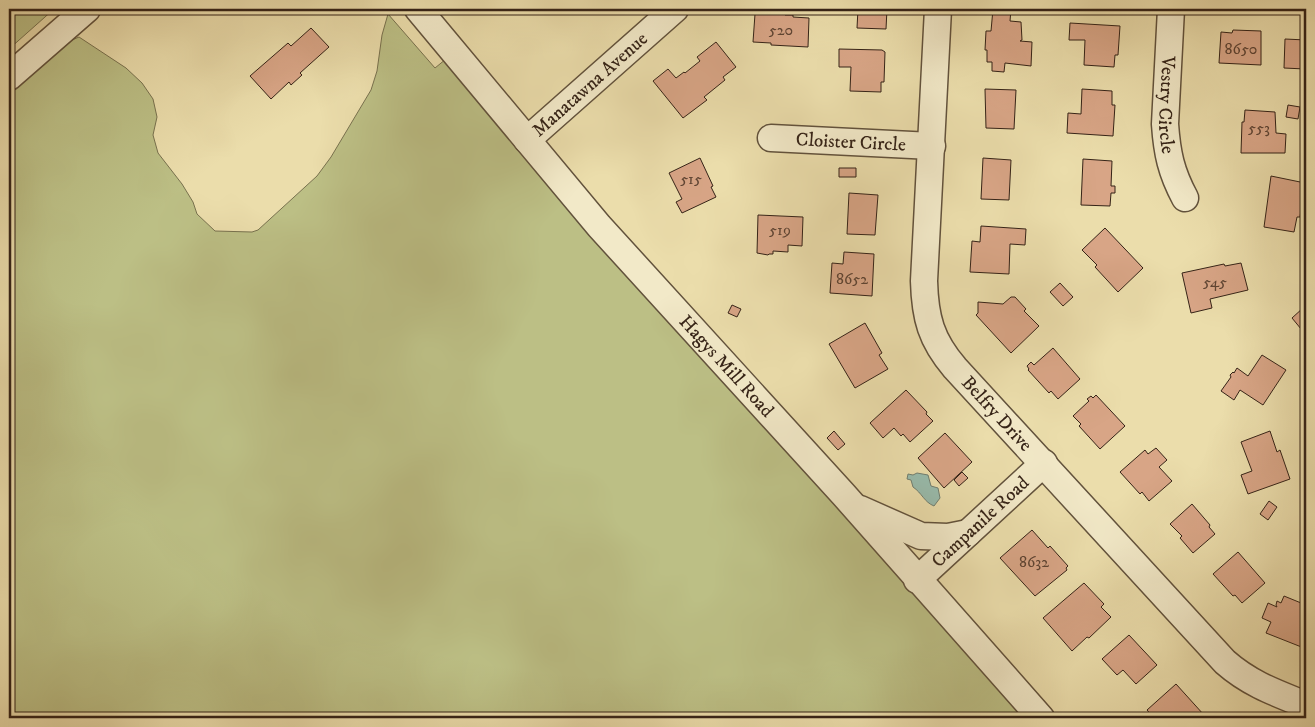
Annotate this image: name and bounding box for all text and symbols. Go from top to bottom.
house number: 520 [769,20,793,40]
street label: Manatawna Avenue [527,27,653,142]
house number: 8650 [1225,39,1257,59]
street label: Vestry Circle [1153,54,1180,156]
house number: 553 [1248,118,1270,138]
street label: Cloister Circle [795,128,907,156]
house number: 515 [680,169,702,189]
house number: 519 [769,220,791,240]
house number: 8652 [836,269,868,289]
house number: 545 [1203,272,1227,292]
street label: Hagys Mill Road [674,310,779,422]
street label: Belfry Drive [957,371,1037,456]
street label: Campanile Road [927,471,1034,572]
house number: 8632 [1019,552,1049,572]

